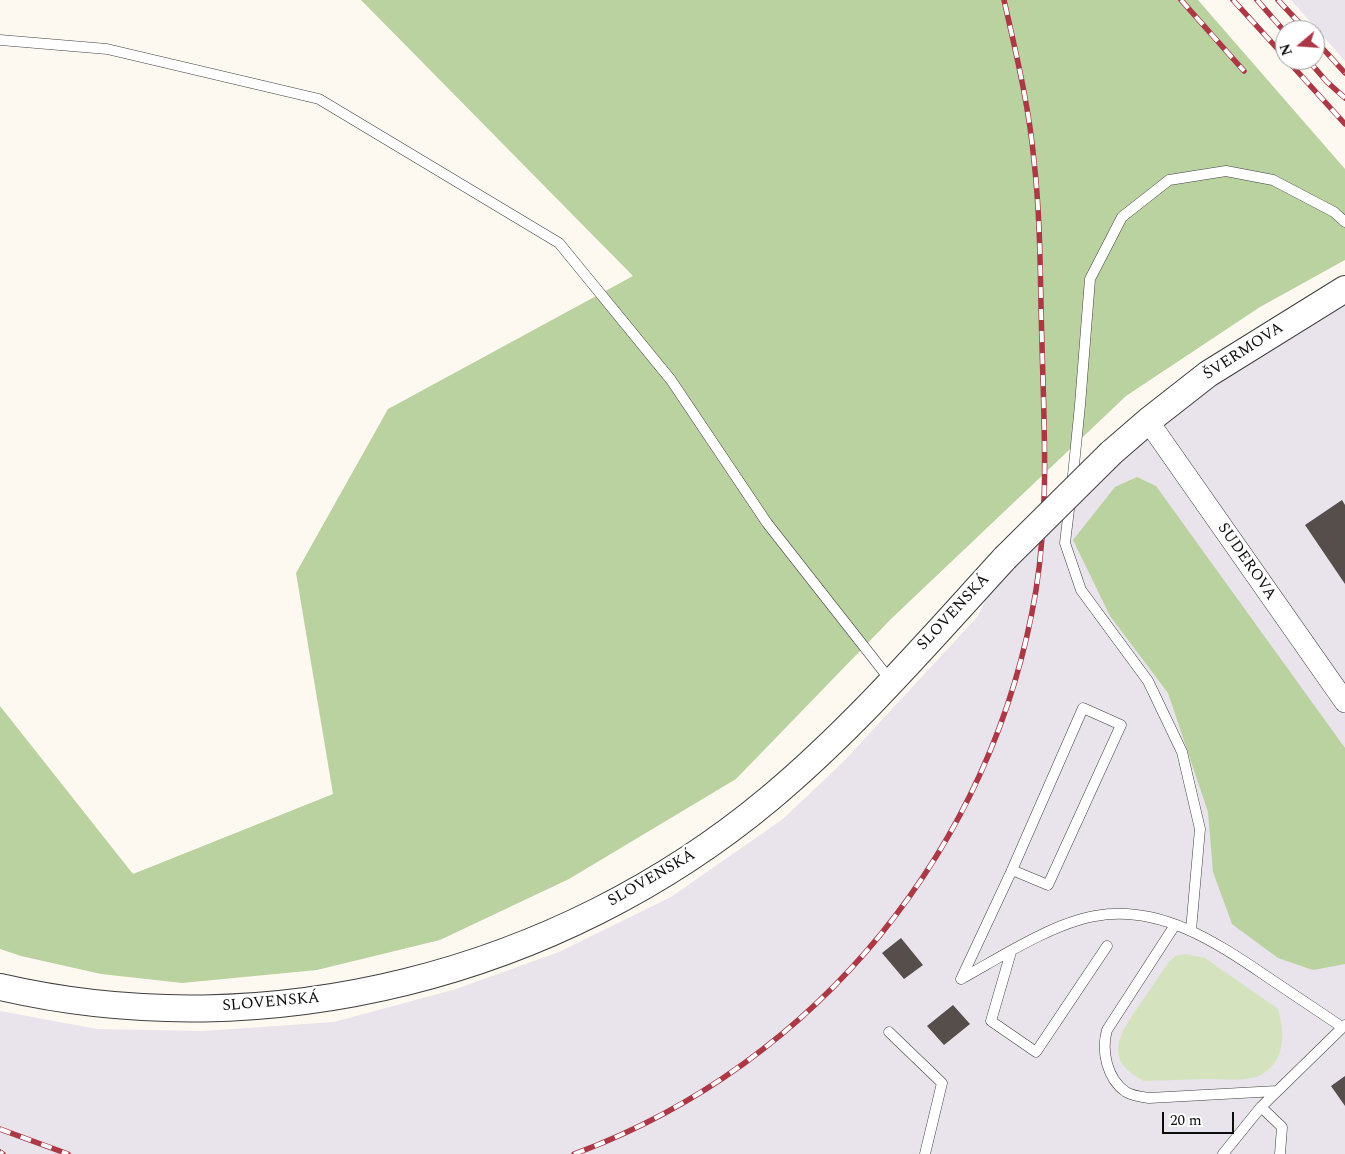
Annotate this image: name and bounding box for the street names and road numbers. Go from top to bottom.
street label: ŠVERMOVA [1200,319,1288,385]
street label: SUDEROVA [1212,520,1280,604]
street label: SLOVENSKÁ [914,571,994,655]
street label: SLOVENSKÁ [605,846,699,912]
street label: SLOVENSKÁ [222,989,320,1017]

